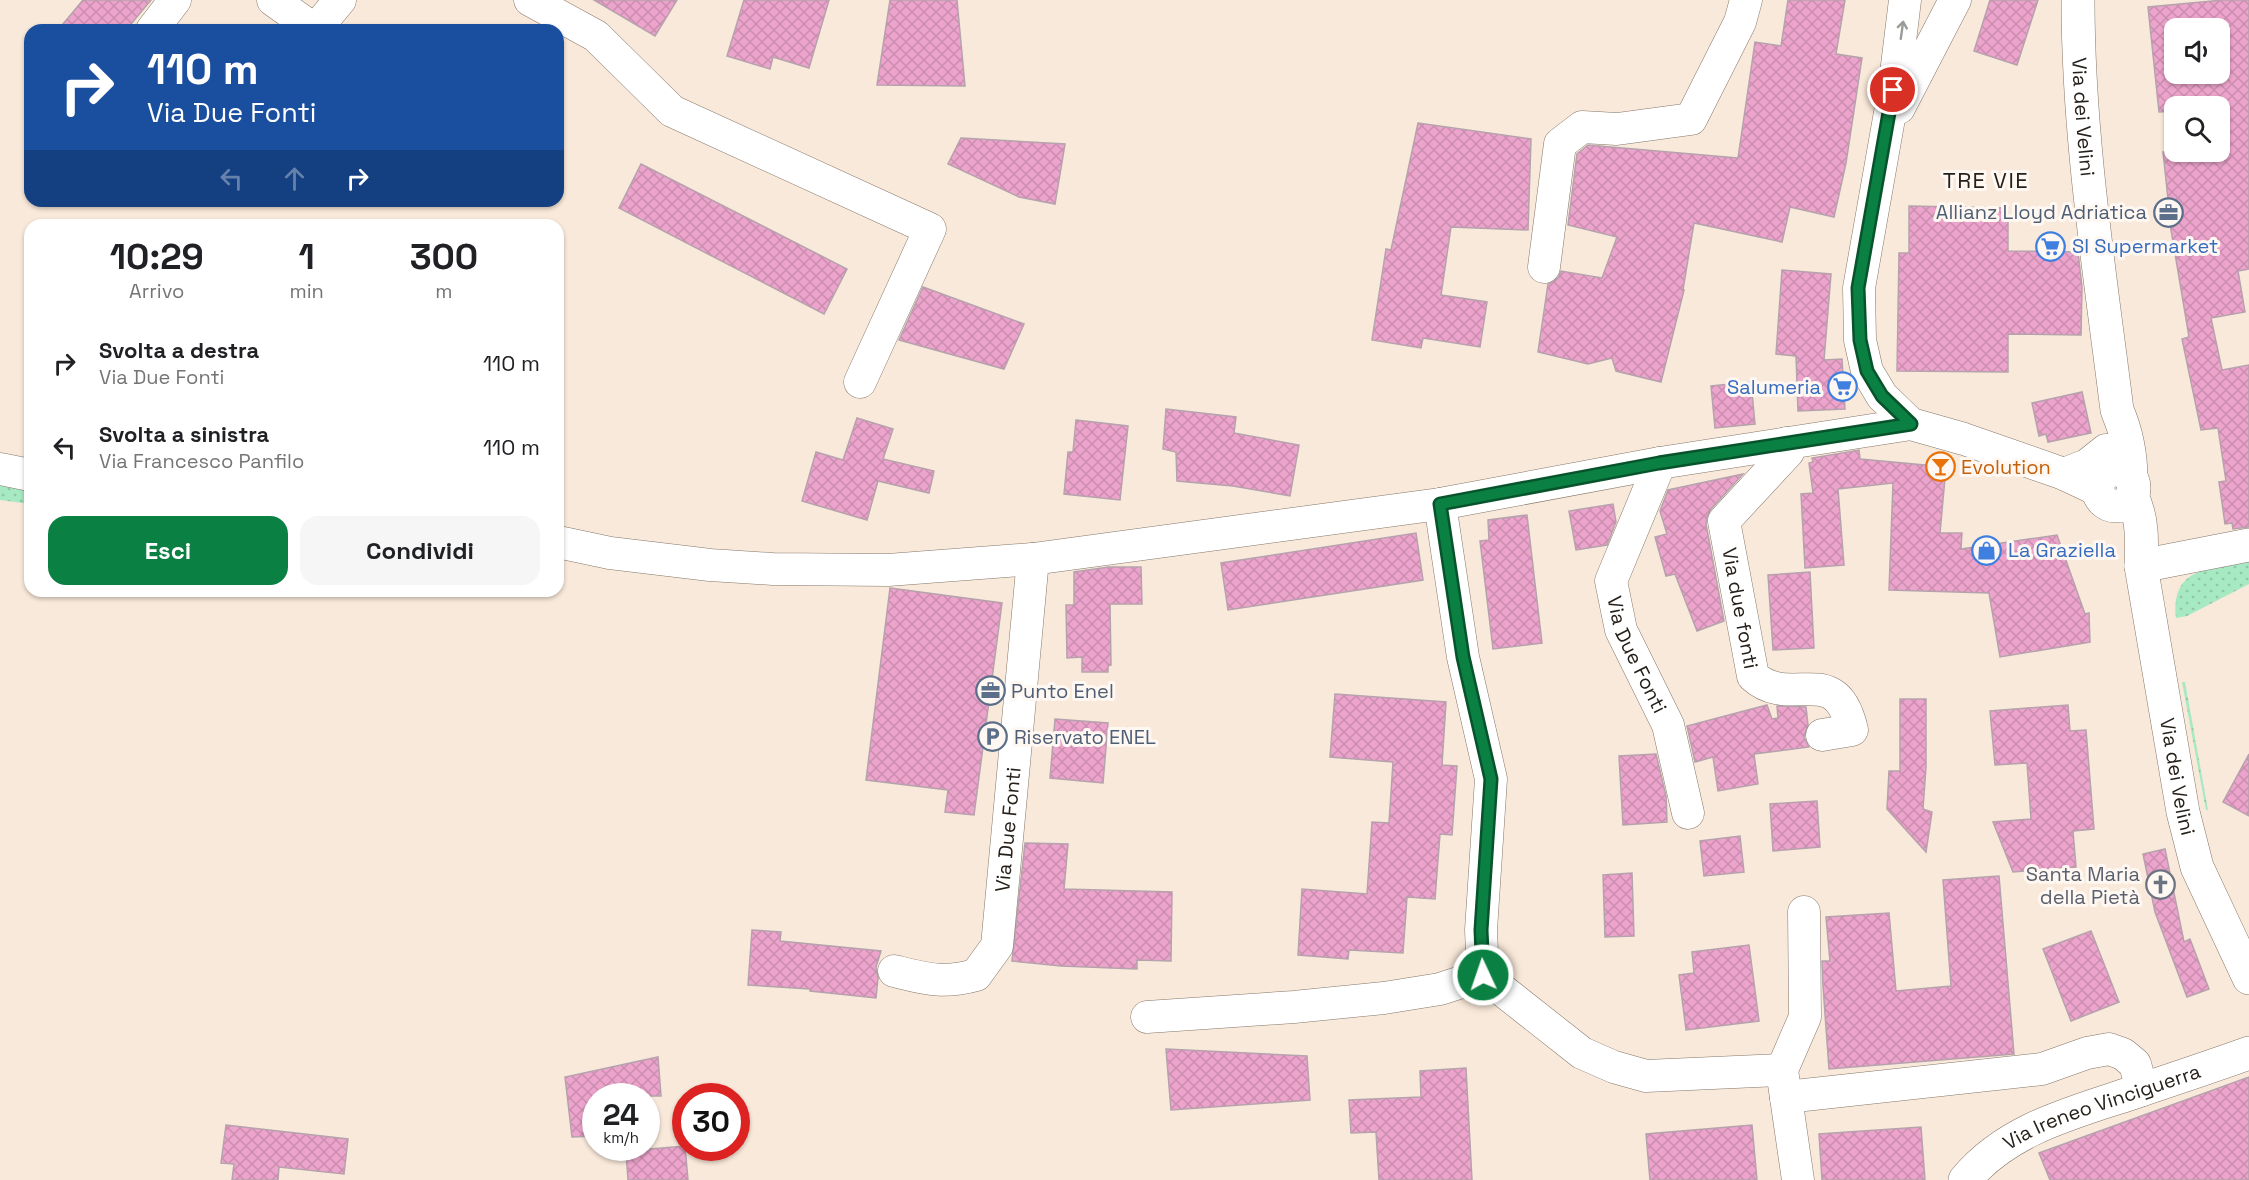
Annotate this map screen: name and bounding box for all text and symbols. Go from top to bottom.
map controls [2164,18,2230,162]
button: sound [2164,18,2230,84]
one-way arrow [1897,21,1908,41]
text: 110 m [147,43,259,96]
icon: right [48,48,126,126]
street label: Via dei Velini [2066,57,2101,177]
pin [1867,64,1918,115]
icon: arrive [1876,73,1909,106]
text: Via Due Fonti [147,95,316,130]
button: search [2164,96,2230,162]
icon: left [215,162,248,195]
icon: ahead [278,162,311,195]
icon: right [341,162,374,195]
district label: TRE VIE [1943,166,2029,194]
office icon: Allianz Lloyd Adriatica [2152,196,2184,228]
place label: Allianz Lloyd Adriatica [1936,199,2147,225]
supermarket icon: SI Supermarket [2035,230,2067,262]
place label: SI Supermarket [2072,233,2218,259]
text: 10:29 [110,234,204,280]
text: 1 [299,234,315,280]
text: 300 [410,234,478,280]
text: Arrivo [129,278,184,304]
text: min [289,278,324,304]
text: m [435,278,453,304]
text: Svolta a destra [99,336,259,364]
icon: right [48,347,81,380]
text: 110 m [483,349,540,377]
text: Via Due Fonti [99,364,225,390]
supermarket icon: Salumeria [1826,371,1858,403]
place label: Salumeria [1727,374,1821,400]
text: Svolta a sinistra [99,420,269,448]
icon: left [48,431,81,464]
text: 110 m [483,433,540,461]
text: Via Francesco Panfilo [99,448,304,474]
bar icon: Evolution [1924,451,1956,483]
place label: Evolution [1961,454,2051,480]
button: Esci [48,516,288,585]
button: Condividi [300,516,540,585]
shop icon: La Graziella [1971,534,2003,566]
place label: La Graziella [2008,537,2116,563]
street label: Via due fonti [1716,545,1764,671]
street label: Via Due Fonti [1601,594,1673,717]
office icon: Punto Enel [974,675,1006,707]
place label: Punto Enel [1011,678,1114,704]
street label: Via dei Velini [2154,716,2201,838]
parking icon: Riservato ENEL [977,721,1009,753]
place label: Riservato ENEL [1014,724,1156,750]
street label: Via Due Fonti [989,766,1027,893]
place label: Santa Maria della Pietà [2026,861,2140,910]
church icon: Santa Maria della Pietà [2145,869,2177,901]
position arrow [1451,943,1515,1007]
street label: Via Ireneo Vinciguerra [1998,1058,2204,1156]
speed limit sign: 30 [672,1083,750,1161]
text: 24 [603,1095,639,1134]
text: km/h [603,1128,639,1147]

